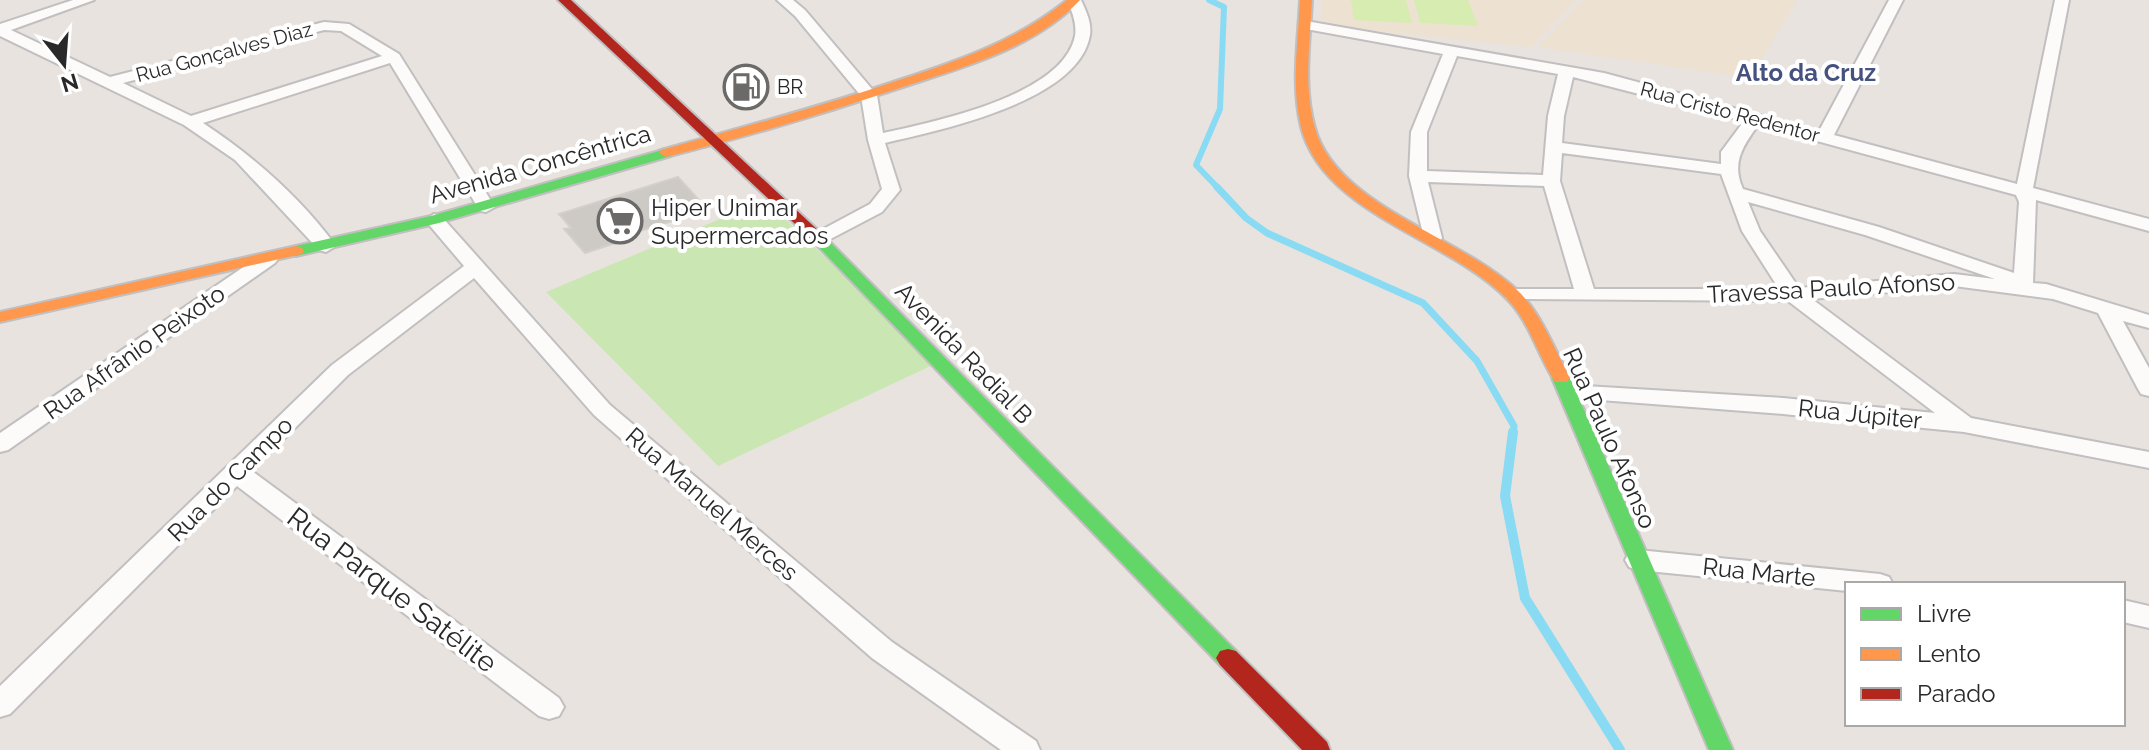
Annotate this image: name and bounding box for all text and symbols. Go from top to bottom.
street label: Rua Gonçalves Diaz [133,17,315,87]
north arrow [24,24,104,104]
district label: Alto da Cruz [1736,58,1876,87]
fuel station icon: BR [722,63,770,111]
text: N [58,68,82,98]
place label: BR [777,75,803,99]
street label: Rua Cristo Redentor [1638,77,1822,147]
street label: Avenida Concêntrica [426,119,654,209]
place label: Hiper Unimar Supermercados [651,193,828,250]
supermarket icon: Hiper Unimar Supermercados [596,197,644,245]
street label: Travessa Paulo Afonso [1706,267,1956,309]
street label: Avenida Radial B [889,276,1039,430]
street label: Rua Afrânio Peixoto [38,279,230,425]
street label: Rua Paulo Afonso [1557,343,1663,533]
street label: Rua Júpiter [1797,393,1924,435]
street label: Rua do Campo [161,410,299,548]
street label: Rua Manuel Merces [620,421,804,587]
street label: Rua Parque Satélite [281,501,503,679]
street label: Rua Marte [1701,552,1817,592]
legend [1845,582,2125,726]
text: Livre [1917,599,1971,628]
text: Lento [1917,639,1981,668]
text: Parado [1917,679,1996,708]

